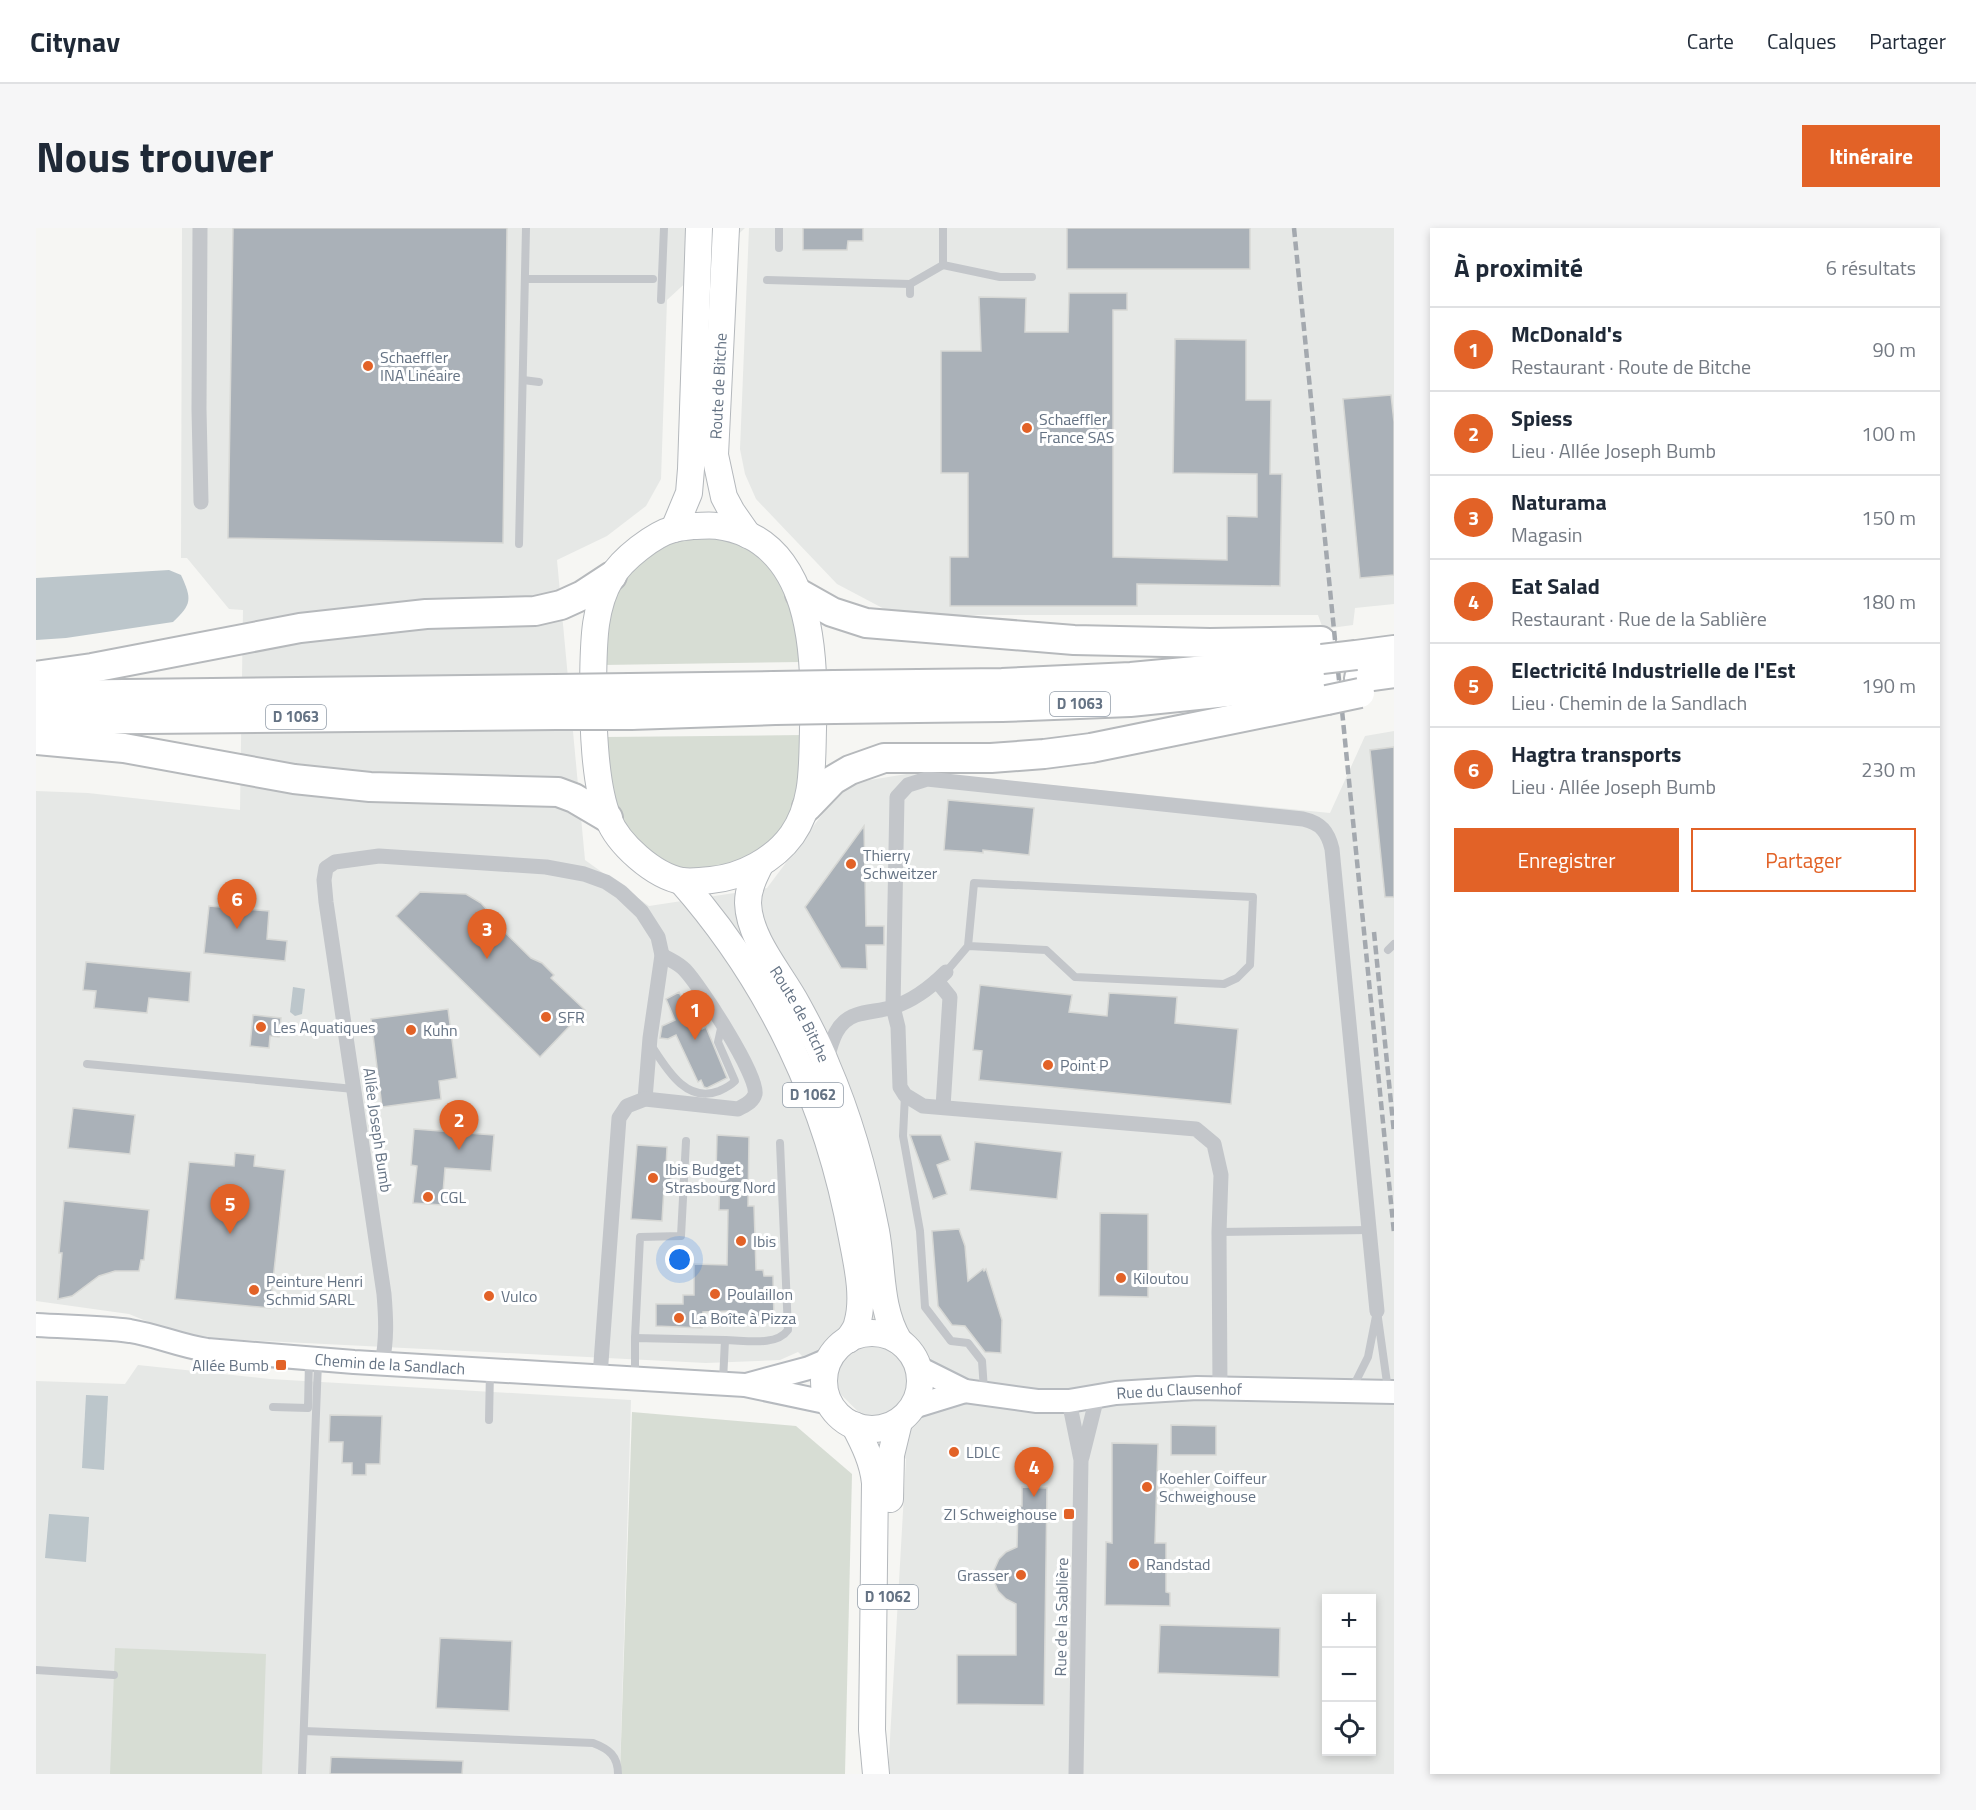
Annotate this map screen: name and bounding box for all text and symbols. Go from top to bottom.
text: Citynav [30,20,120,63]
text: Carte [1687,25,1734,57]
text: Calques [1767,25,1836,57]
text: Partager [1869,25,1946,57]
text: Nous trouver [36,124,274,188]
button: Itinéraire [1802,125,1940,187]
text: À proximité [1454,248,1583,287]
text: 6 résultats [1826,252,1916,283]
text: McDonald's [1511,317,1622,351]
street label: Route de Bitche [703,332,733,440]
text: 1 [1468,334,1479,365]
text: 90 m [1872,334,1916,365]
place label: Schaeffler INA Linéaire [380,345,461,387]
text: Restaurant · Route de Bitche [1511,351,1751,382]
marker: Schaeffler INA Linéaire [361,359,375,373]
text: Spiess [1511,401,1573,435]
place label: Schaeffler France SAS [1039,407,1114,449]
text: 2 [1468,418,1479,449]
text: 100 m [1861,418,1916,449]
marker: Schaeffler France SAS [1020,421,1034,435]
text: Lieu · Allée Joseph Bumb [1511,435,1716,466]
text: Naturama [1511,485,1607,519]
text: 3 [1468,502,1479,533]
text: 150 m [1861,502,1916,533]
text: Magasin [1511,519,1583,550]
text: Eat Salad [1511,569,1600,603]
text: 4 [1468,586,1479,617]
text: 180 m [1861,586,1916,617]
text: Restaurant · Rue de la Sablière [1511,603,1767,634]
text: Electricité Industrielle de l'Est [1511,653,1796,687]
text: 5 [1468,670,1479,701]
text: 190 m [1861,670,1916,701]
text: Lieu · Chemin de la Sandlach [1511,687,1747,718]
road number: D 1063 [1050,692,1110,716]
road number: D 1063 [266,705,326,729]
text: Hagtra transports [1511,737,1681,771]
text: 6 [1468,754,1479,785]
text: 230 m [1861,754,1916,785]
text: Lieu · Allée Joseph Bumb [1511,771,1716,802]
button: Enregistrer [1454,828,1679,892]
button: Partager [1691,828,1916,892]
place label: Thierry Schweitzer [863,843,938,885]
marker: Thierry Schweitzer [844,857,858,871]
pin: 6 [218,880,256,929]
pin: 3 [468,910,506,959]
street label: Route de Bitche [764,961,836,1066]
pin: 1 [676,990,714,1040]
place label: SFR [558,1005,585,1029]
marker: SFR [539,1010,553,1024]
place label: Les Aquatiques [273,1015,376,1039]
place label: Kuhn [423,1018,458,1042]
marker: Les Aquatiques [254,1020,268,1034]
marker: Kuhn [404,1023,418,1037]
place label: Point P [1060,1053,1109,1077]
marker: Point P [1041,1058,1055,1072]
street label: Allée Joseph Bumb [357,1066,399,1194]
road number: D 1062 [783,1083,843,1107]
pin: 2 [440,1100,478,1150]
place label: Ibis Budget Strasbourg Nord [665,1157,776,1199]
marker: Ibis Budget Strasbourg Nord [646,1171,660,1185]
pin: 5 [210,1184,250,1234]
place label: CGL [440,1185,466,1209]
marker: CGL [421,1190,435,1204]
place label: Ibis [753,1229,776,1253]
marker: Ibis [734,1234,748,1248]
your location [665,1245,694,1274]
place label: Kiloutou [1133,1266,1189,1290]
place label: Peinture Henri Schmid SARL [266,1269,363,1311]
marker: Kiloutou [1114,1271,1128,1285]
place label: Poulaillon [727,1282,793,1306]
marker: Peinture Henri Schmid SARL [247,1283,261,1297]
place label: Vulco [501,1284,537,1308]
marker: Poulaillon [708,1287,722,1301]
marker: Vulco [482,1289,496,1303]
place label: La Boîte à Pizza [691,1306,796,1330]
marker: La Boîte à Pizza [672,1311,686,1325]
street label: Chemin de la Sandlach [314,1347,466,1381]
place label: Allée Bumb [192,1353,269,1377]
marker: Allée Bumb [274,1358,288,1372]
street label: Rue du Clausenhof [1116,1376,1243,1405]
place label: LDLC [966,1440,1000,1464]
marker: LDLC [947,1445,961,1459]
pin: 4 [1014,1448,1054,1497]
place label: Koehler Coiffeur Schweighouse [1159,1466,1267,1508]
marker: Koehler Coiffeur Schweighouse [1140,1480,1154,1494]
place label: ZI Schweighouse [944,1502,1057,1526]
marker: ZI Schweighouse [1062,1507,1076,1521]
place label: Randstad [1146,1552,1210,1576]
street label: Rue de la Sablière [1048,1557,1074,1677]
marker: Randstad [1127,1557,1141,1571]
place label: Grasser [957,1563,1009,1587]
marker: Grasser [1014,1568,1028,1582]
road number: D 1062 [858,1585,918,1609]
map controls [1322,1594,1376,1756]
button: + [1322,1594,1376,1648]
button: − [1322,1648,1376,1702]
button: locate [1322,1702,1376,1756]

